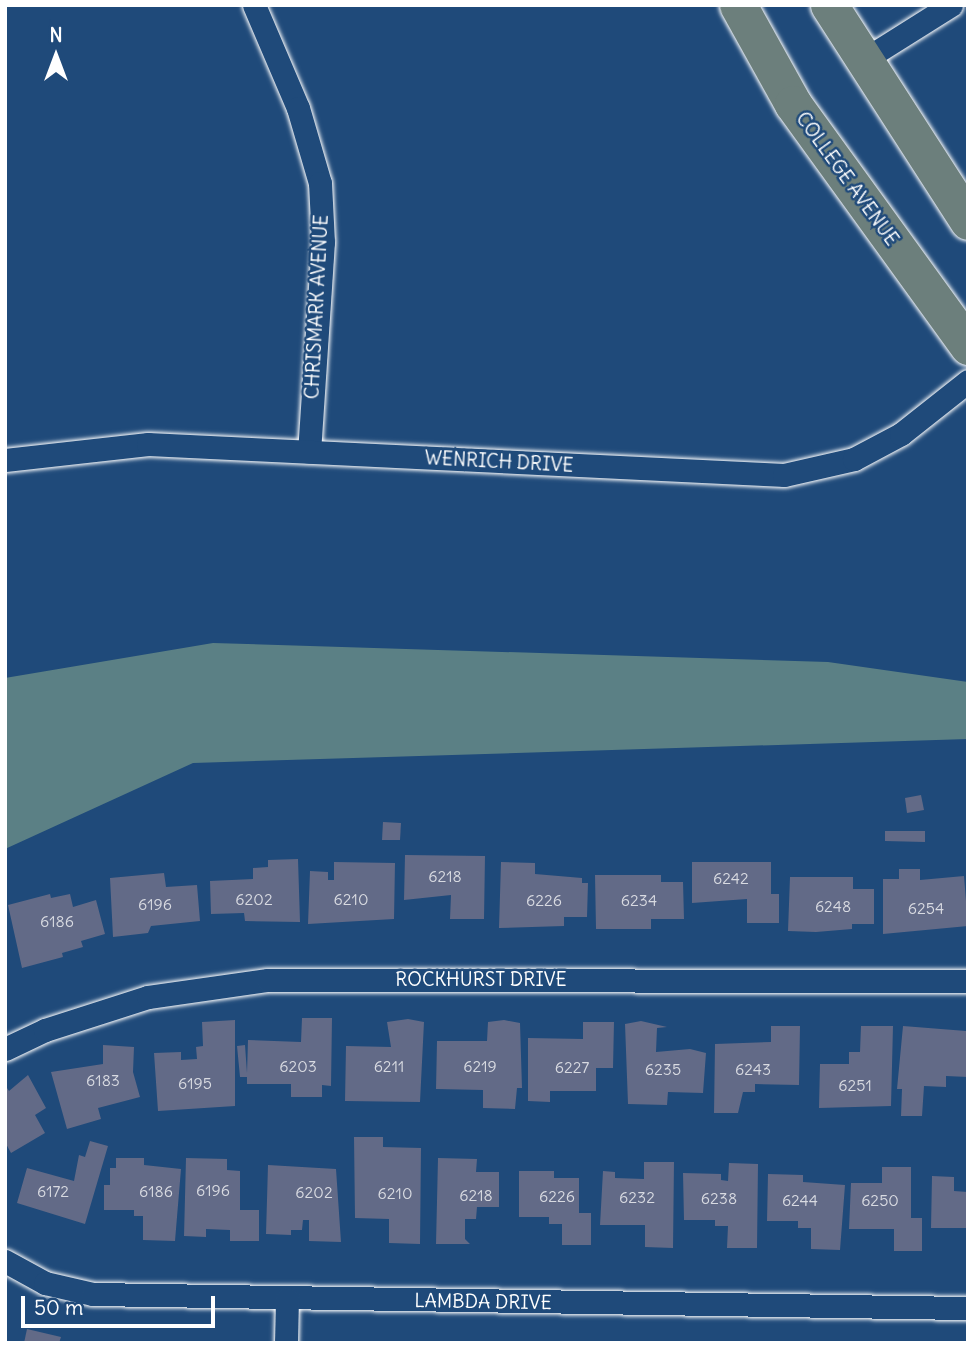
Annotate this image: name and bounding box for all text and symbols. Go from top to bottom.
north arrow [21,21,91,91]
text: N [49,23,63,47]
street label: COLLEGE AVENUE [791,108,903,250]
street label: CHRISMARK AVENUE [301,214,333,400]
street label: WENRICH DRIVE [424,447,574,477]
house number: 6218 [428,866,462,886]
house number: 6242 [713,868,749,888]
house number: 6202 [235,889,273,909]
house number: 6210 [334,889,368,909]
house number: 6226 [526,890,562,910]
house number: 6234 [621,890,657,910]
house number: 6196 [138,894,172,914]
house number: 6248 [815,896,851,916]
house number: 6254 [908,898,944,918]
house number: 6186 [40,911,74,931]
street label: ROCKHURST DRIVE [395,969,567,991]
house number: 6203 [279,1056,317,1076]
house number: 6211 [374,1056,404,1076]
house number: 6219 [463,1056,497,1076]
house number: 6227 [555,1057,589,1077]
house number: 6235 [645,1059,681,1079]
house number: 6243 [735,1059,771,1079]
house number: 6183 [86,1070,120,1090]
house number: 6195 [178,1073,212,1093]
house number: 6251 [838,1075,872,1095]
house number: 6196 [196,1180,230,1200]
house number: 6172 [37,1181,69,1201]
house number: 6186 [139,1181,173,1201]
house number: 6202 [295,1182,333,1202]
house number: 6210 [378,1183,412,1203]
house number: 6218 [459,1185,493,1205]
house number: 6226 [539,1186,575,1206]
house number: 6232 [619,1187,655,1207]
house number: 6238 [701,1188,737,1208]
house number: 6244 [782,1190,818,1210]
house number: 6250 [861,1190,899,1210]
scale bar [24,1282,219,1326]
street label: LAMBDA DRIVE [414,1289,552,1315]
text: 50 m [34,1294,83,1321]

